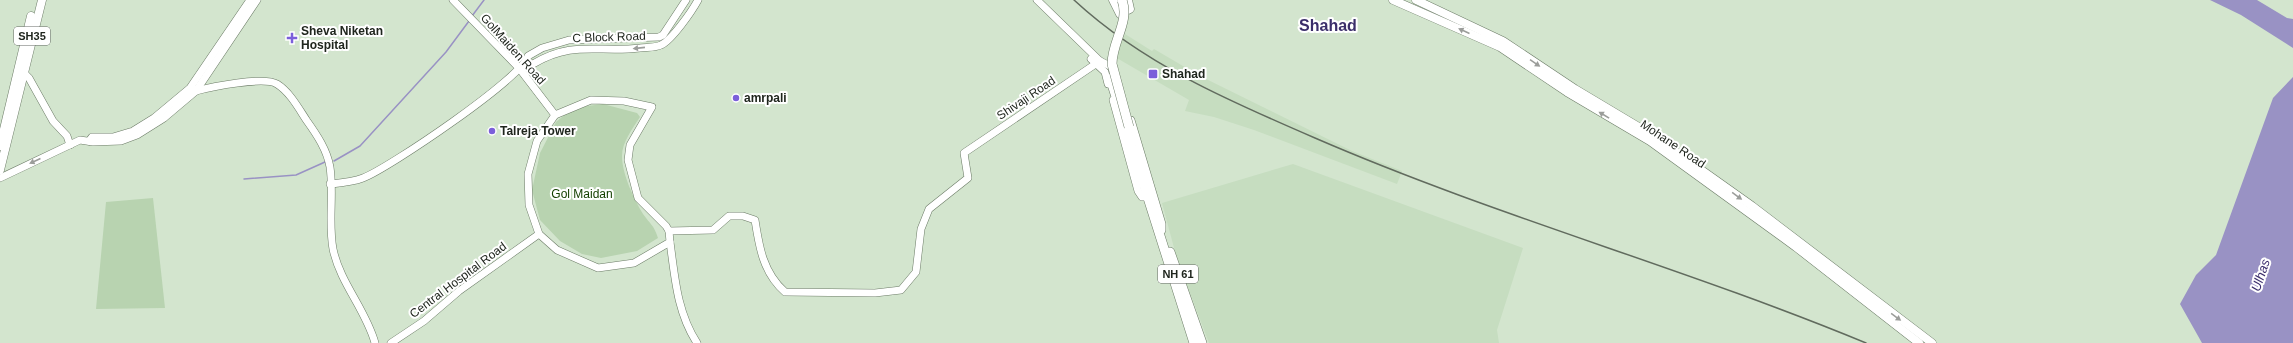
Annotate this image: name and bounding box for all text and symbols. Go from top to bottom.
street label: GolMaiden Road [478,11,548,87]
district label: Shahad [1299,17,1357,34]
place label: Sheva Niketan Hospital [301,24,383,52]
road number: SH35 [14,27,50,45]
one-way arrow [1458,28,1470,34]
street label: C Block Road [572,29,646,45]
marker: Sheva Niketan Hospital [286,32,298,44]
one-way arrow [633,45,645,51]
one-way arrow [1529,59,1541,66]
place label: Shahad [1162,67,1205,81]
marker: Shahad [1147,68,1159,80]
street label: Shivaji Road [994,73,1058,123]
place label: amrpali [744,91,787,105]
marker: amrpali [731,93,741,103]
one-way arrow [1598,112,1610,119]
street label: Mohane Road [1638,117,1708,171]
place label: Talreja Tower [500,124,576,138]
marker: Talreja Tower [487,126,497,136]
one-way arrow [29,158,40,164]
park label: Gol Maidan [551,187,613,201]
one-way arrow [1732,192,1742,200]
street label: Central Hospital Road [407,239,509,321]
water label: Ulhas [2248,257,2273,293]
road number: NH 61 [1158,265,1198,283]
one-way arrow [1891,312,1902,321]

